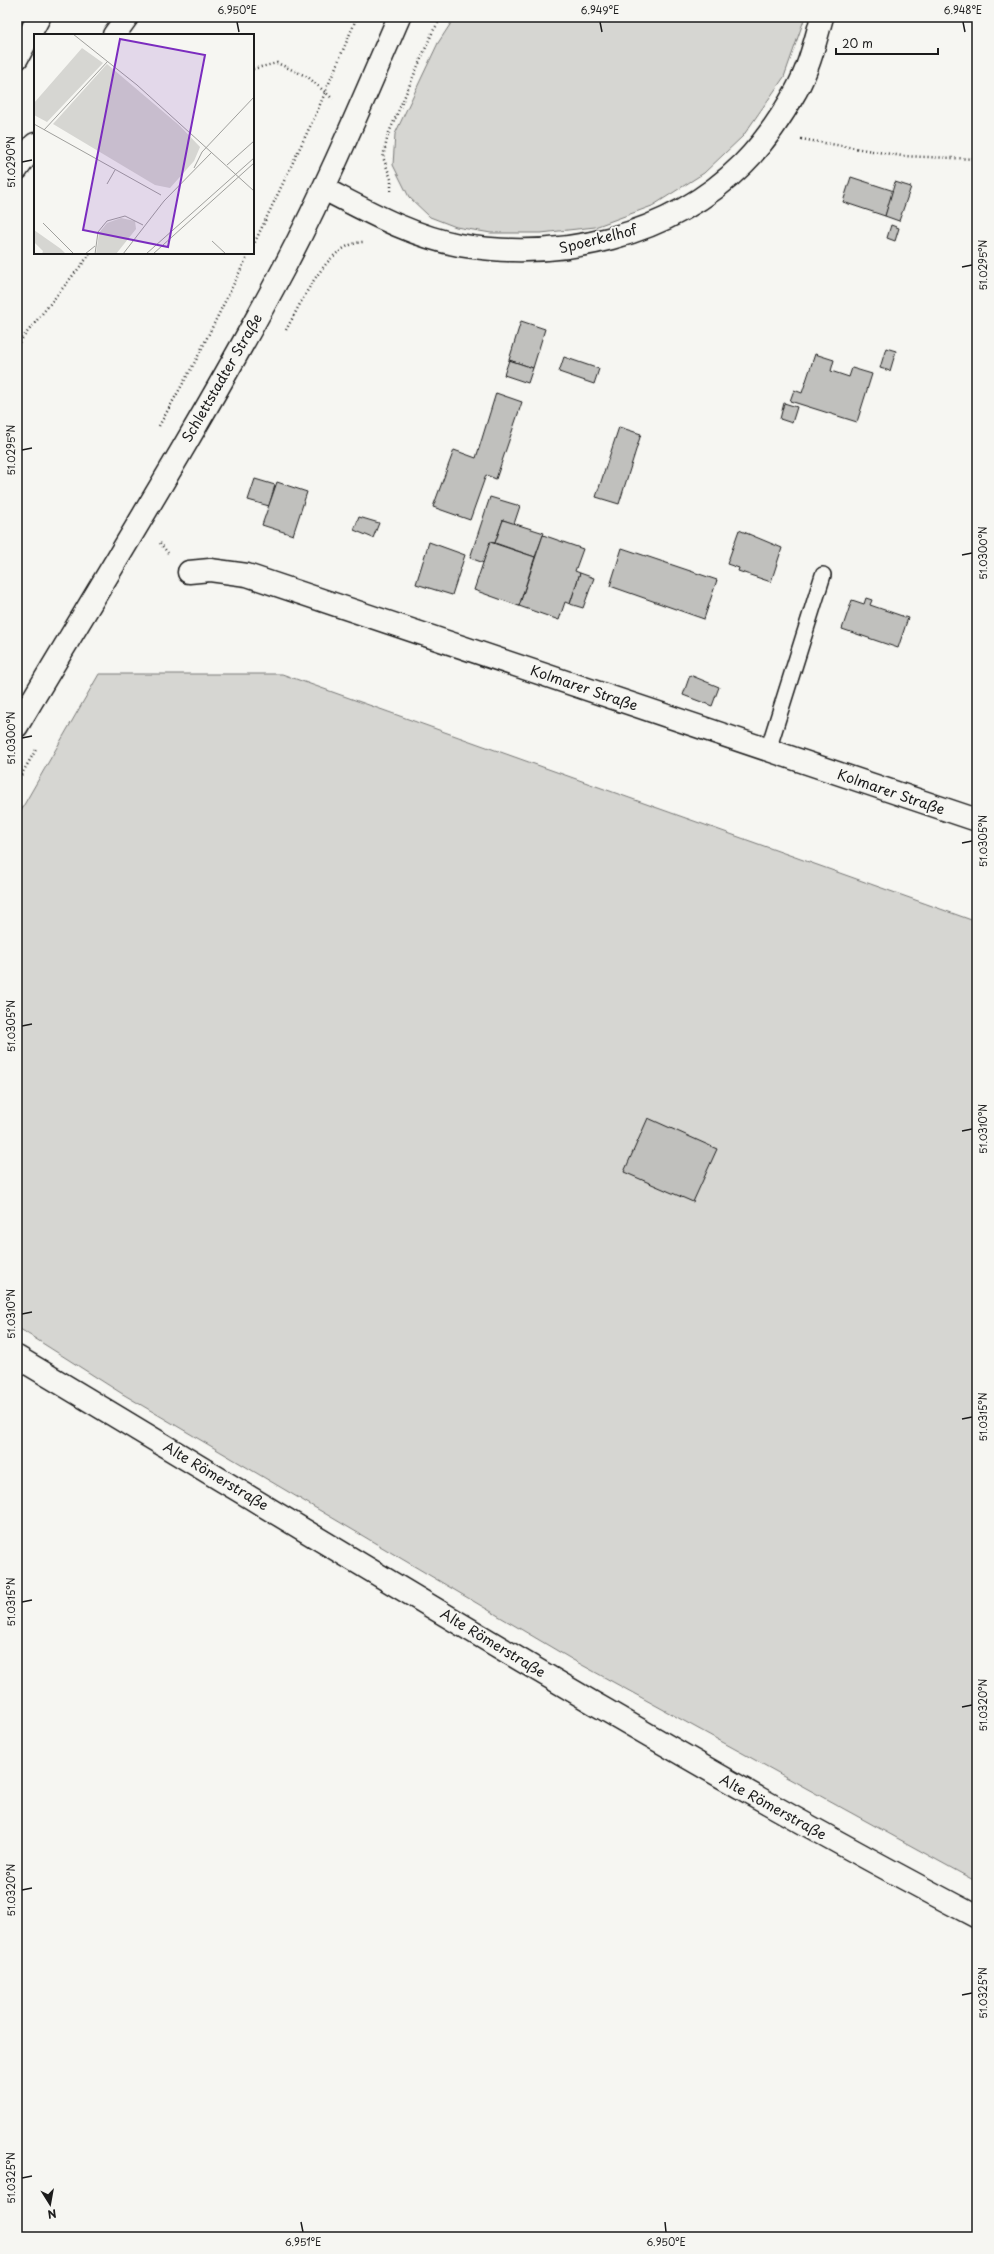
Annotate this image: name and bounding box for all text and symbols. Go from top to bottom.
text: 6.950°E [217,2,257,17]
text: 6.949°E [581,2,619,17]
text: 6.948°E [944,2,982,17]
scale bar [836,30,938,56]
inset map [34,34,254,254]
text: 20 m [842,34,873,52]
text: 51.0290°N [3,136,18,188]
street label: Spoerkelhof [557,218,641,258]
text: 51.0295°N [975,239,990,290]
street label: Schlettstadter Straße [176,310,267,446]
text: 51.0295°N [3,424,18,475]
text: 51.0300°N [975,526,990,580]
street label: Kolmarer Straße [528,659,641,716]
text: 51.0300°N [3,711,18,765]
street label: Kolmarer Straße [835,763,948,820]
text: 51.0305°N [975,815,990,867]
text: 51.0305°N [3,1000,18,1052]
text: 51.0310°N [975,1104,990,1154]
text: 51.0310°N [3,1289,18,1339]
text: 51.0315°N [975,1392,990,1441]
street label: Alte Römerstraße [160,1436,273,1515]
text: 51.0315°N [3,1577,18,1626]
street label: Alte Römerstraße [437,1603,550,1682]
text: 51.0320°N [975,1678,990,1731]
street label: Alte Römerstraße [716,1769,830,1845]
text: 51.0320°N [3,1863,18,1916]
text: 51.0325°N [975,1967,990,2019]
text: 51.0325°N [3,2152,18,2204]
north arrow [30,2184,70,2224]
text: N [46,2205,58,2224]
text: 6.951°E [285,2234,321,2249]
text: 6.950°E [646,2234,686,2249]

